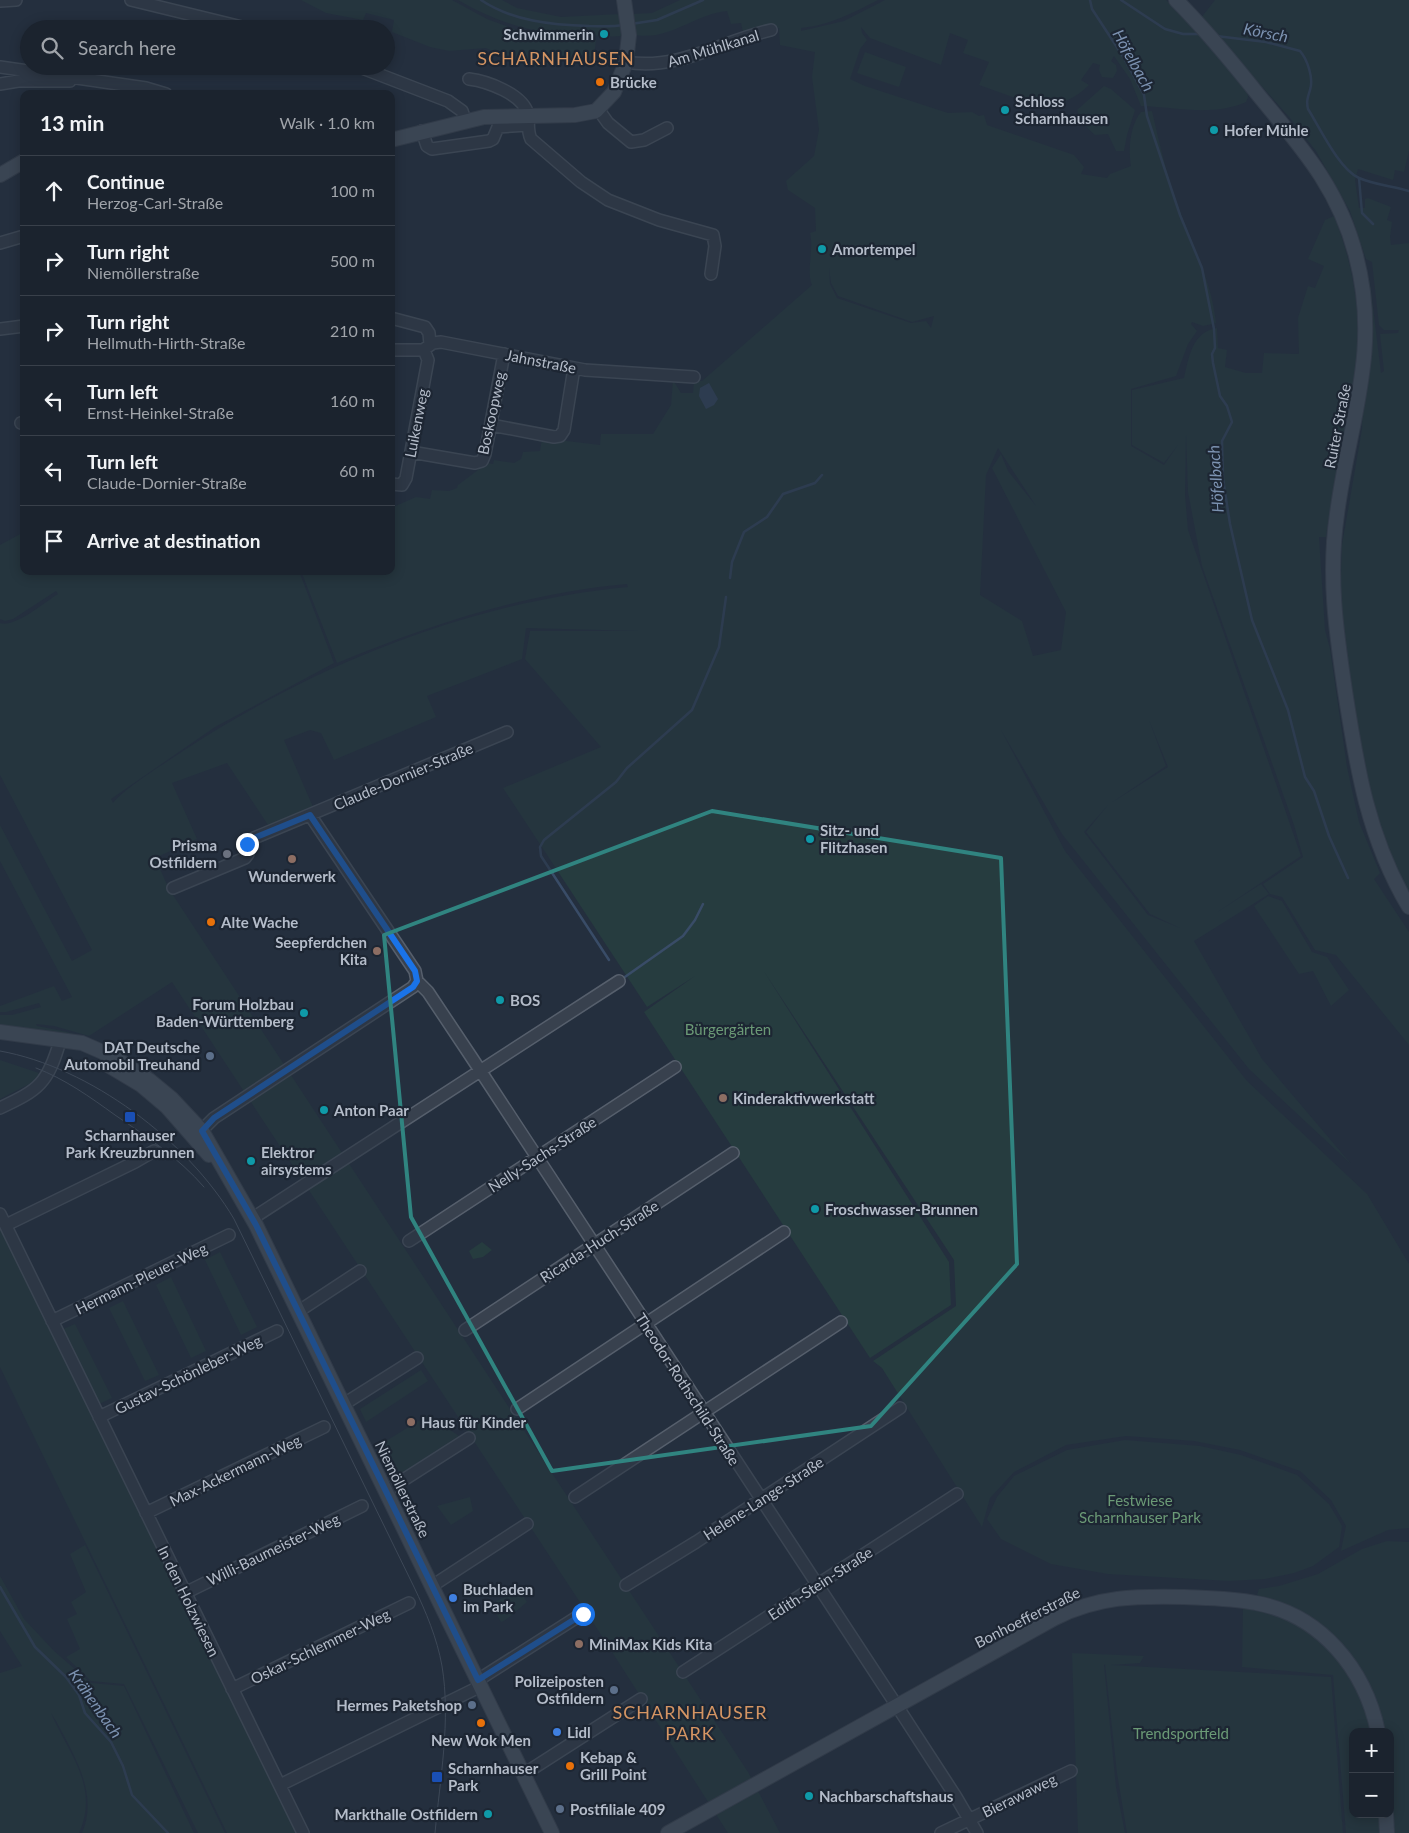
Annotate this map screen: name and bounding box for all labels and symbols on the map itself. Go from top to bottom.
water label: Körsch [1242,18,1290,46]
place label: Schwimmerin [503,25,594,43]
street label: Am Mühlkanal [665,26,761,70]
water label: Höfelbach [1109,26,1159,94]
marker: Schwimmerin [598,28,610,40]
district label: SCHARNHAUSEN [477,47,635,69]
place label: Brücke [610,73,657,91]
marker: Brücke [594,76,606,88]
place label: Schloss Scharnhausen [1015,92,1108,127]
marker: Schloss Scharnhausen [999,104,1011,116]
place label: Hofer Mühle [1224,121,1309,139]
marker: Hofer Mühle [1208,124,1220,136]
place label: Amortempel [831,240,916,258]
marker: Amortempel [816,243,828,255]
street label: Jahnstraße [504,345,578,377]
street label: Boskoopweg [473,370,509,456]
street label: Ruiter Straße [1320,382,1354,470]
street label: Luikenweg [400,387,432,459]
water label: Höfelbach [1203,445,1227,513]
street label: Claude-Dornier-Straße [331,738,476,814]
place label: Sitz- und Flitzhasen [820,821,888,856]
route end [236,833,259,856]
marker: Sitz- und Flitzhasen [804,833,816,845]
place label: Prisma Ostfildern [150,836,217,871]
marker: Prisma Ostfildern [221,848,233,860]
marker: Wunderwerk [286,853,298,865]
place label: Wunderwerk [248,867,337,885]
place label: Alte Wache [220,913,298,931]
marker: Alte Wache [205,916,217,928]
place label: Seepferdchen Kita [275,933,367,968]
marker: Seepferdchen Kita [371,945,383,957]
place label: BOS [510,991,540,1009]
marker: BOS [494,994,506,1006]
place label: Forum Holzbau Baden-Württemberg [156,995,294,1030]
marker: Forum Holzbau Baden-Württemberg [298,1007,310,1019]
park label: Bürgergärten [685,1020,771,1038]
place label: DAT Deutsche Automobil Treuhand [63,1038,200,1073]
marker: DAT Deutsche Automobil Treuhand [204,1050,216,1062]
place label: Kinderaktivwerkstatt [733,1089,875,1107]
marker: Kinderaktivwerkstatt [717,1092,729,1104]
place label: Anton Paar [333,1101,409,1119]
marker: Anton Paar [318,1104,330,1116]
marker: Scharnhauser Park Kreuzbrunnen [123,1110,137,1124]
street label: Nelly-Sachs-Straße [485,1112,599,1196]
place label: Scharnhauser Park Kreuzbrunnen [66,1126,194,1161]
place label: Elektror airsystems [261,1143,332,1178]
marker: Elektror airsystems [245,1155,257,1167]
street label: Ricarda-Huch-Straße [536,1196,662,1286]
place label: Froschwasser-Brunnen [825,1200,978,1218]
marker: Froschwasser-Brunnen [809,1203,821,1215]
street label: Hermann-Pleuer-Weg [72,1238,210,1318]
street label: Theodor-Rothschild-Straße [632,1309,744,1469]
street label: Gustav-Schönleber-Weg [112,1331,264,1417]
place label: Haus für Kinder [421,1413,527,1431]
marker: Haus für Kinder [405,1416,417,1428]
street label: Max-Ackermann-Weg [166,1430,304,1510]
street label: Niemöllerstraße [372,1438,434,1540]
street label: Helene-Lange-Straße [699,1452,827,1544]
park label: Festwiese Scharnhauser Park [1079,1491,1201,1526]
street label: Willi-Baumeister-Weg [204,1509,342,1589]
street label: Edith-Stein-Straße [764,1542,876,1623]
street label: In den Holzwiesen [154,1543,224,1659]
place label: Buchladen im Park [463,1580,533,1615]
street label: Bonhoefferstraße [971,1583,1083,1651]
marker: Buchladen im Park [447,1592,459,1604]
route start [572,1603,595,1626]
street label: Oskar-Schlemmer-Weg [247,1604,393,1688]
place label: MiniMax Kids Kita [589,1635,712,1653]
marker: MiniMax Kids Kita [573,1638,585,1650]
water label: Krähenbach [65,1665,127,1741]
place label: Polizeiposten Ostfildern [515,1672,604,1707]
marker: Polizeiposten Ostfildern [608,1684,620,1696]
place label: Hermes Paketshop [336,1696,462,1714]
marker: Hermes Paketshop [466,1699,478,1711]
district label: SCHARNHAUSER PARK [612,1701,768,1744]
marker: New Wok Men [475,1717,487,1729]
place label: Lidl [567,1723,591,1741]
park label: Trendsportfeld [1133,1724,1229,1742]
marker: Lidl [551,1726,563,1738]
place label: New Wok Men [431,1731,531,1749]
place label: Kebap & Grill Point [580,1748,647,1783]
place label: Scharnhauser Park [448,1759,539,1794]
marker: Kebap & Grill Point [564,1760,576,1772]
street label: Bierawaweg [979,1769,1059,1821]
marker: Scharnhauser Park [430,1770,444,1784]
place label: Nachbarschaftshaus [819,1787,954,1805]
marker: Nachbarschaftshaus [803,1790,815,1802]
place label: Postfiliale 409 [570,1800,665,1818]
marker: Postfiliale 409 [554,1803,566,1815]
place label: Markthalle Ostfildern [335,1805,478,1823]
marker: Markthalle Ostfildern [482,1808,494,1820]

